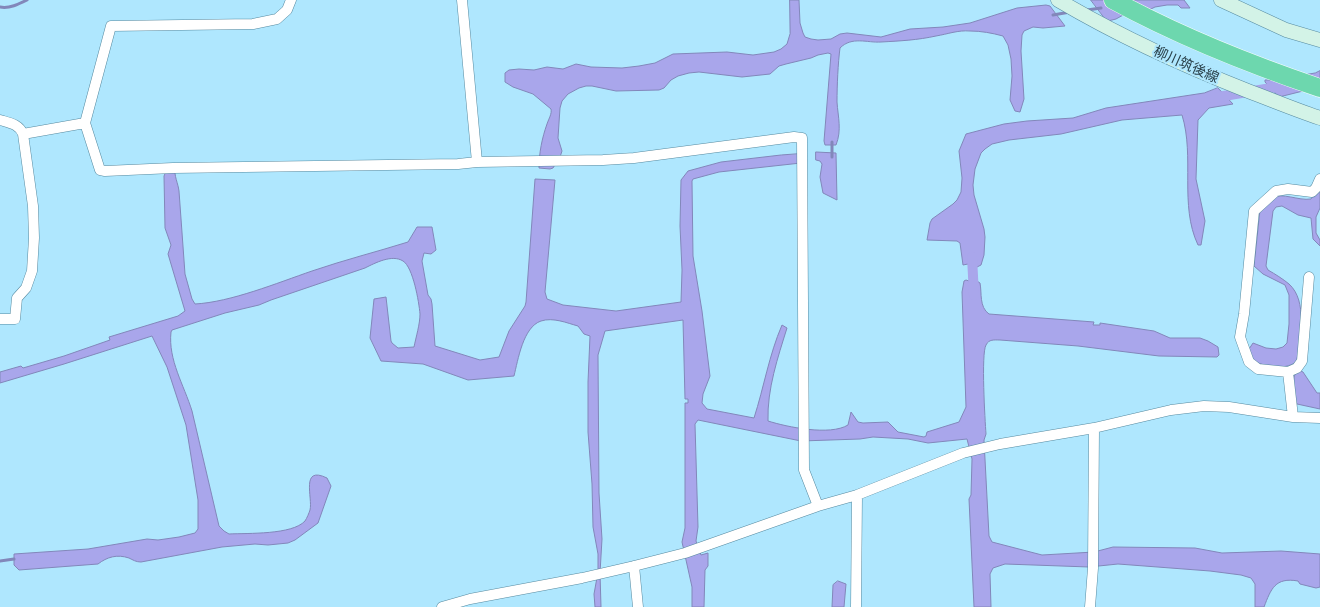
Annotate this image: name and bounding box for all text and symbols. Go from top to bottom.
street label: 柳川筑後線 [1151,43,1221,87]

